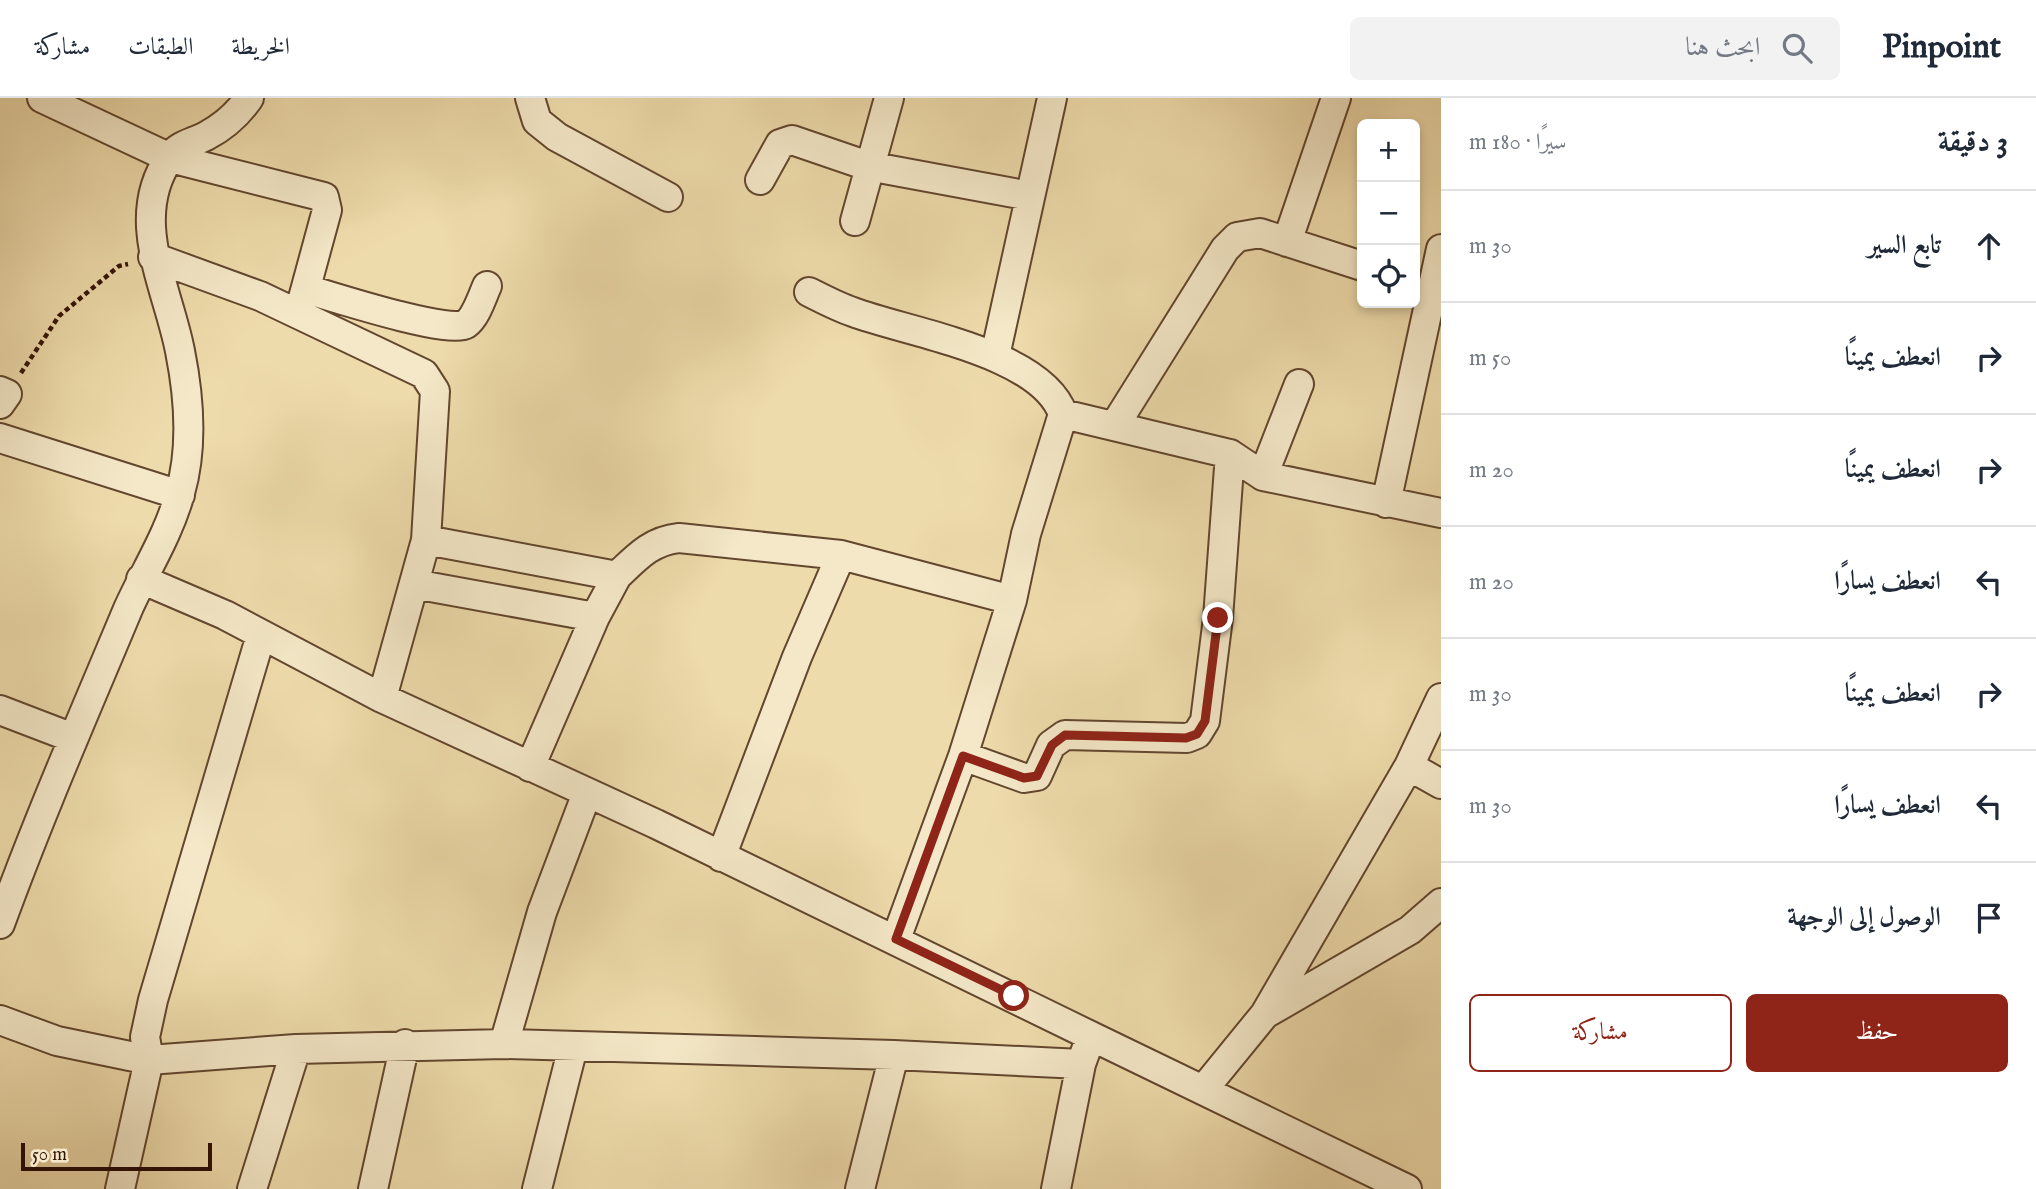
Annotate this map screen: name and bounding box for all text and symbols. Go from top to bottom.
search box [1350,17,1840,80]
text: Pinpoint [1882,27,2001,69]
icon: search [1778,29,1816,67]
text: ابحث هنا [1685,31,1760,64]
text: مشاركة [35,32,90,63]
text: الطبقات [128,32,194,63]
text: الخريطة [232,32,290,63]
map controls [1357,119,1420,308]
button: + [1357,119,1420,182]
text: 3 دقيقة [1938,124,2008,162]
text: سيرًا · 180 m [1469,128,1567,157]
button: − [1357,182,1420,245]
icon: ahead [1970,227,2008,265]
text: تابع السير [1867,229,1941,262]
text: 30 m [1469,232,1512,261]
button: locate [1357,245,1420,308]
icon: right [1970,339,2008,377]
text: انعطف يمينًا [1845,341,1941,374]
text: 50 m [1469,344,1511,373]
icon: right [1970,451,2008,489]
text: انعطف يمينًا [1845,453,1941,486]
text: 20 m [1469,456,1514,485]
icon: left [1970,563,2008,601]
text: انعطف يسارًا [1834,565,1941,598]
text: 20 m [1469,568,1514,597]
route end [1202,602,1233,633]
icon: right [1970,675,2008,713]
text: انعطف يمينًا [1845,677,1941,710]
text: 30 m [1469,680,1512,709]
icon: left [1970,787,2008,825]
text: انعطف يسارًا [1834,789,1941,822]
text: 30 m [1469,792,1512,821]
icon: arrive [1970,899,2008,937]
text: الوصول إلى الوجهة [1787,901,1941,934]
route start [998,980,1029,1011]
button: مشاركة [1469,994,1732,1072]
button: حفظ [1746,994,2008,1072]
scale bar [21,1140,212,1172]
text: 50 m [32,1143,67,1167]

